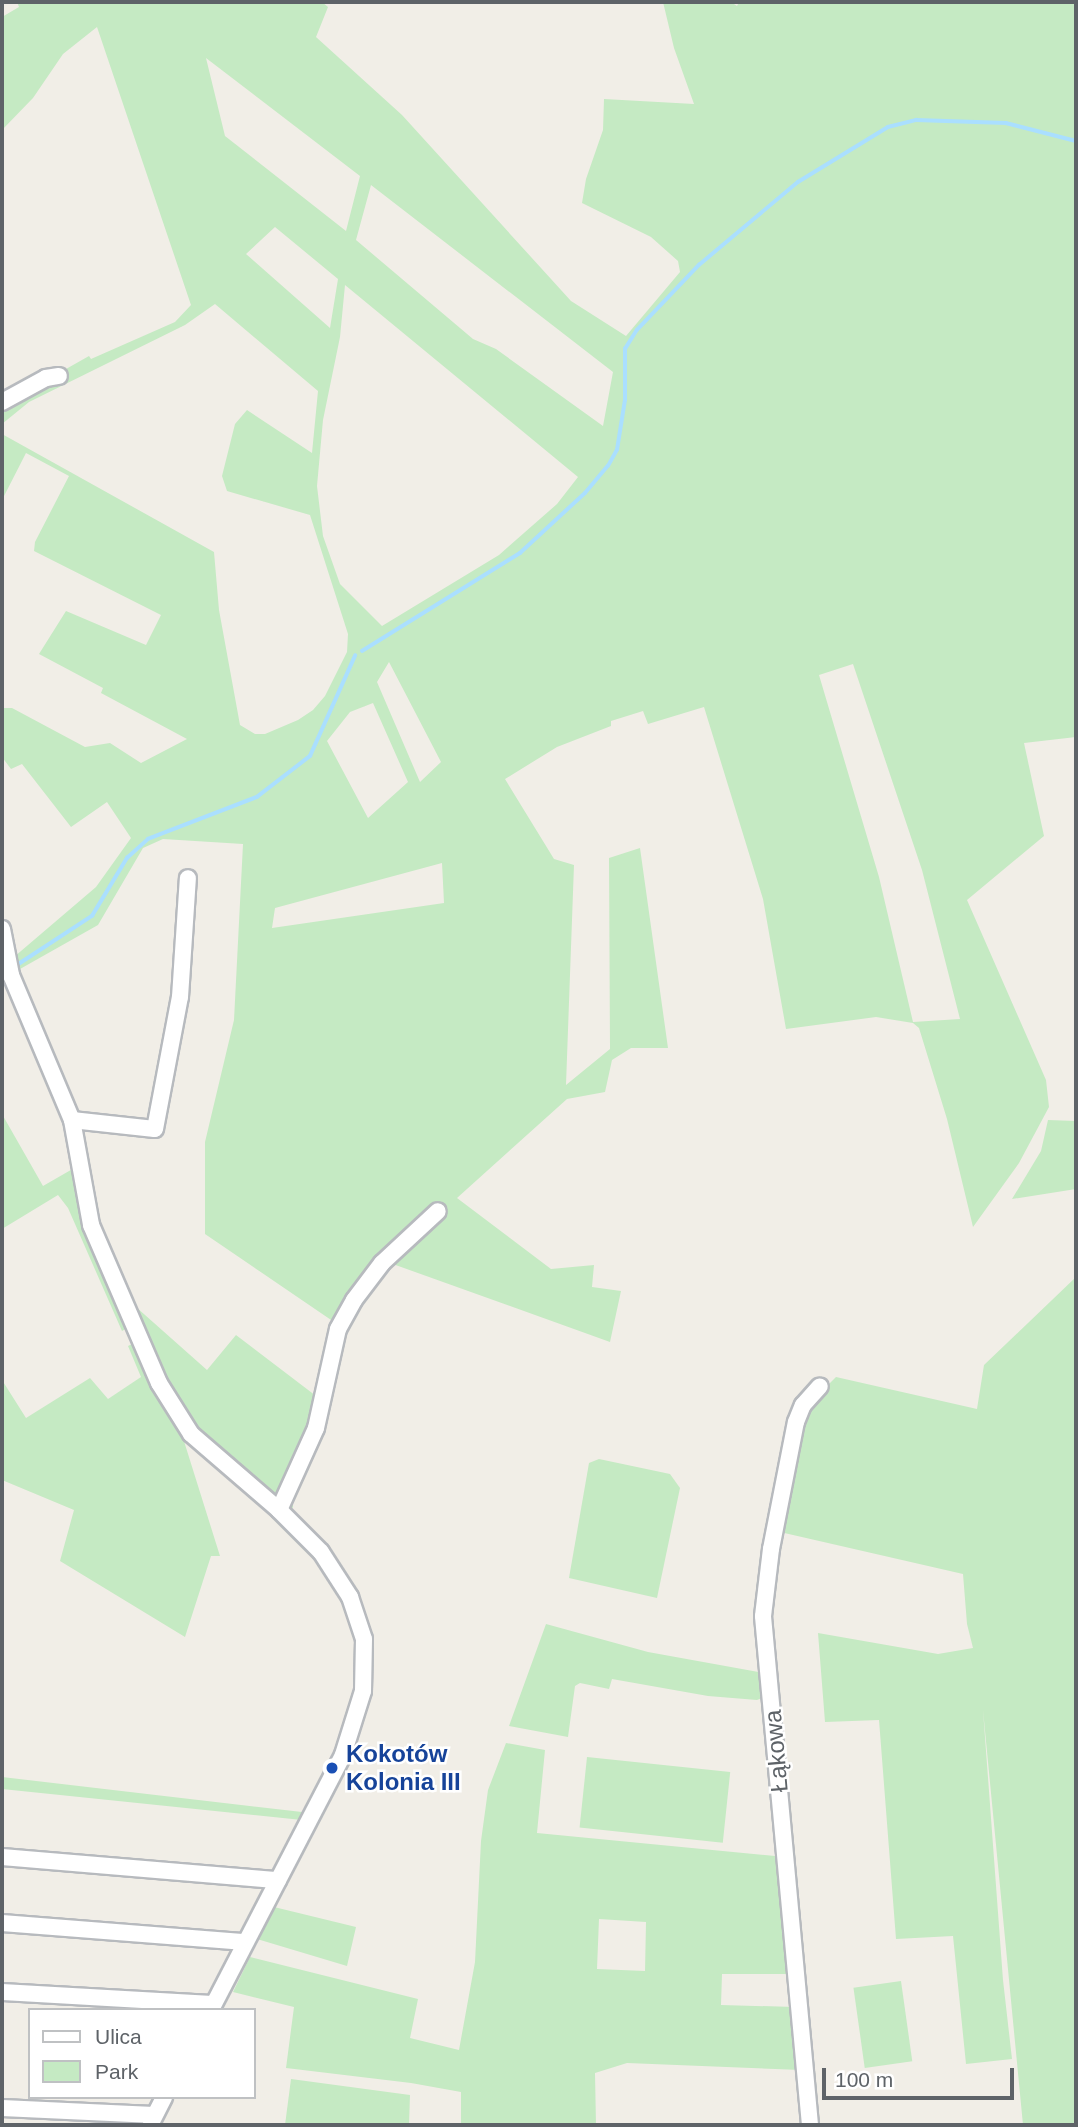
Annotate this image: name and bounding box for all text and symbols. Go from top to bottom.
street label: Łąkowa [758,1709,794,1793]
place label: Kokotów Kolonia III [346,1740,461,1796]
marker: Kokotów Kolonia III [324,1760,340,1776]
legend [28,2008,256,2099]
text: Ulica [95,2025,142,2048]
scale bar [826,2054,1018,2098]
text: Park [95,2060,138,2083]
text: 100 m [835,2068,893,2091]

